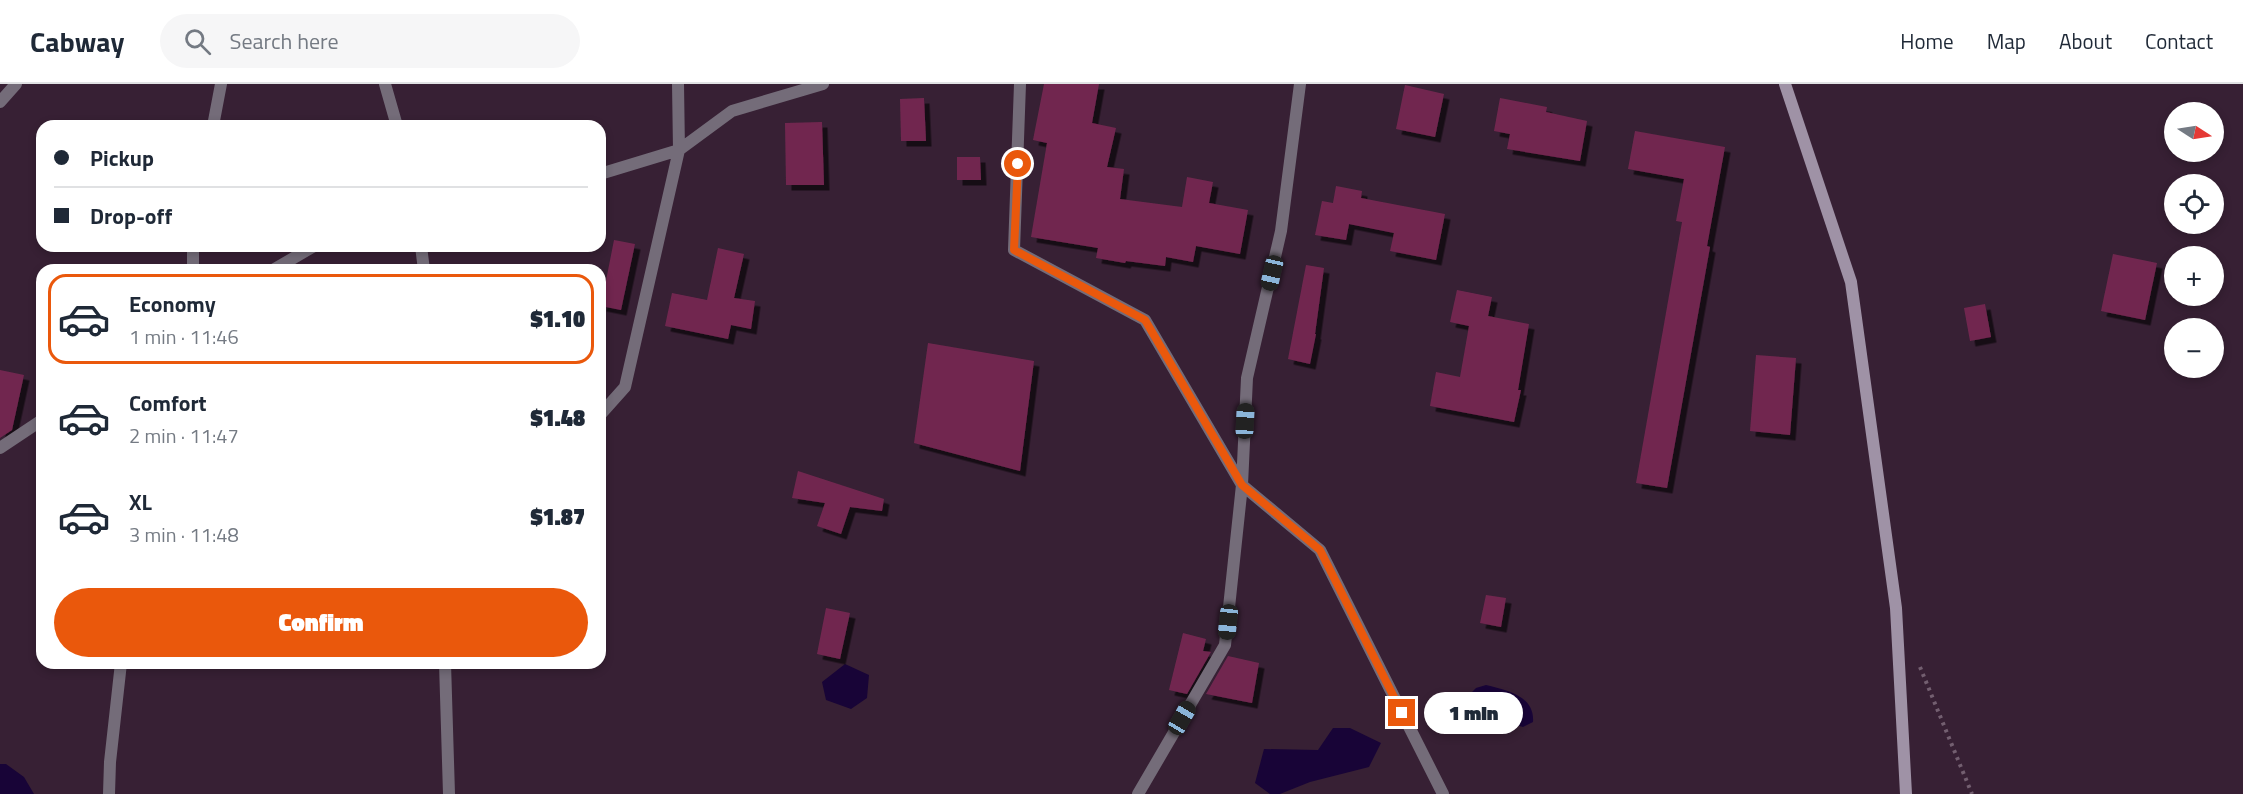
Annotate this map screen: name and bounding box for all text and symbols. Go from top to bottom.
search box [160,14,580,68]
text: Cabway [30,20,124,63]
text: Search here [229,24,339,58]
icon: search [181,25,214,58]
text: Home [1900,25,1954,57]
text: Map [1987,25,2026,57]
text: About [2059,25,2112,57]
text: Contact [2145,25,2213,57]
north arrow [2164,102,2224,162]
map controls [2164,102,2224,378]
text: Pickup [90,141,154,175]
route start [1004,150,1031,177]
button: locate [2164,174,2224,234]
text: Drop-off [90,199,172,233]
button: + [2164,246,2224,306]
car [1259,253,1285,293]
text: Economy [129,287,216,321]
icon: car [57,292,111,346]
text: $1.10 [530,302,585,336]
button: − [2164,318,2224,378]
text: 1 min · 11:46 [129,321,239,352]
text: Comfort [129,386,207,420]
icon: car [57,391,111,445]
text: $1.48 [530,401,585,435]
car [1235,403,1255,439]
text: 2 min · 11:47 [129,420,239,451]
text: XL [129,485,152,519]
icon: car [57,490,111,544]
text: $1.87 [530,500,585,534]
text: 3 min · 11:48 [129,519,239,550]
button: Confirm [54,588,588,657]
car [1217,603,1239,641]
callout: 1 min [1423,692,1522,734]
text: 1 min [1449,697,1498,728]
car [1165,698,1199,738]
route end [1388,699,1415,726]

